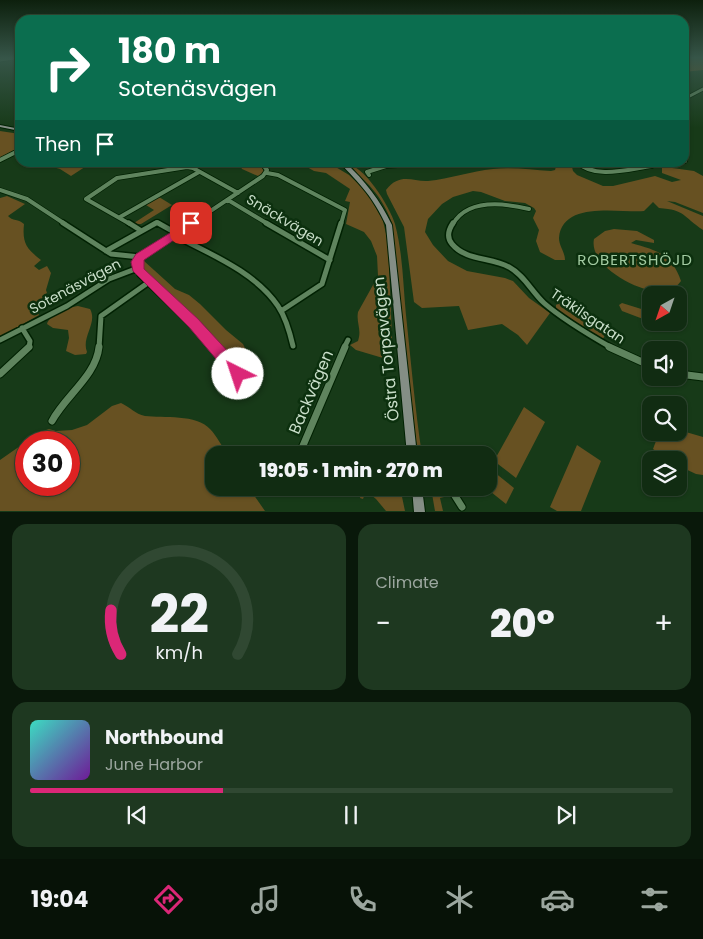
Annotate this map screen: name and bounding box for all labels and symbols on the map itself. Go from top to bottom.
street label: Snäckvägen [243,189,327,251]
pin [170,202,212,244]
district label: ROBERTSHÖJD [577,249,693,270]
street label: Sotenäsvägen [26,253,124,319]
street label: Östra Torpavägen [367,276,405,422]
street label: Träkilsgatan [547,284,629,348]
north arrow [642,286,688,331]
street label: Backvägen [283,346,339,438]
position arrow [211,347,263,399]
speed limit sign: 30 [15,431,80,496]

